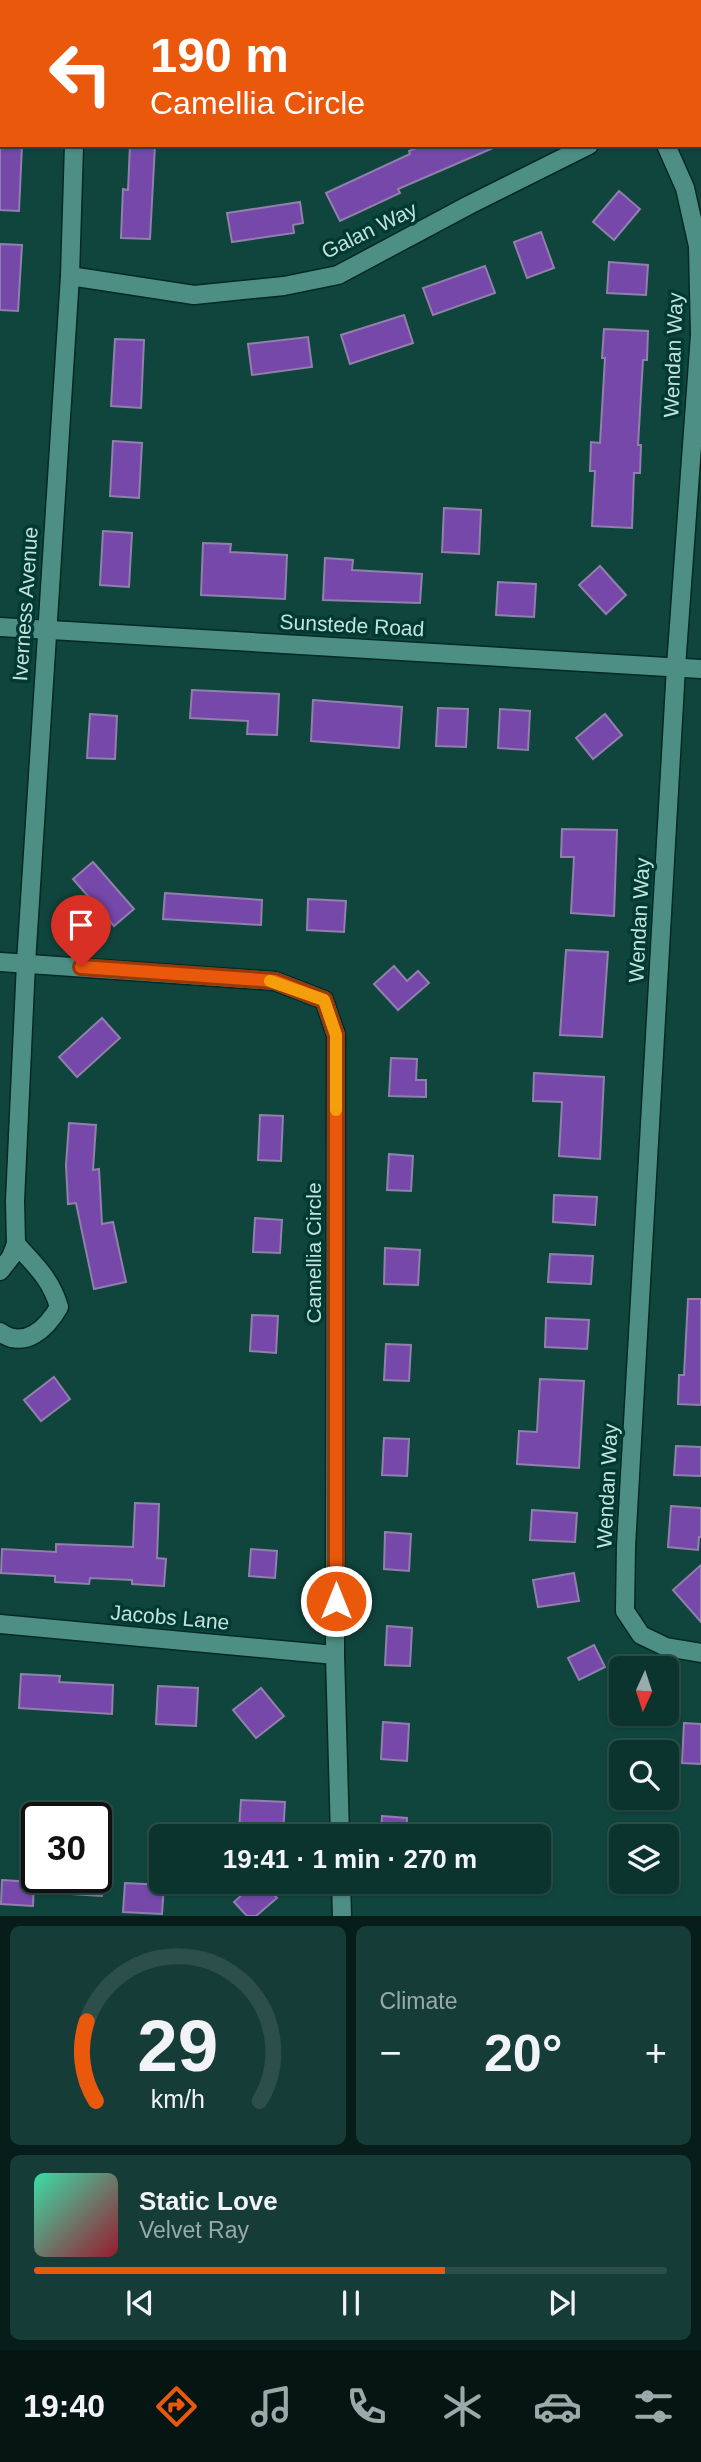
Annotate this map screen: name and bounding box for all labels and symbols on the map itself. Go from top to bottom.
street label: Galan Way [318,197,421,263]
street label: Wendan Way [659,292,687,418]
street label: Iverness Avenue [8,526,42,682]
street label: Sunstede Road [279,610,425,640]
street label: Wendan Way [624,857,654,983]
pin [51,895,111,967]
street label: Camellia Circle [302,1182,325,1324]
street label: Wendan Way [592,1423,622,1549]
position arrow [299,1564,373,1638]
street label: Jacobs Lane [110,1600,230,1634]
north arrow [609,1656,679,1726]
speed limit sign: 30 [21,1802,112,1893]

